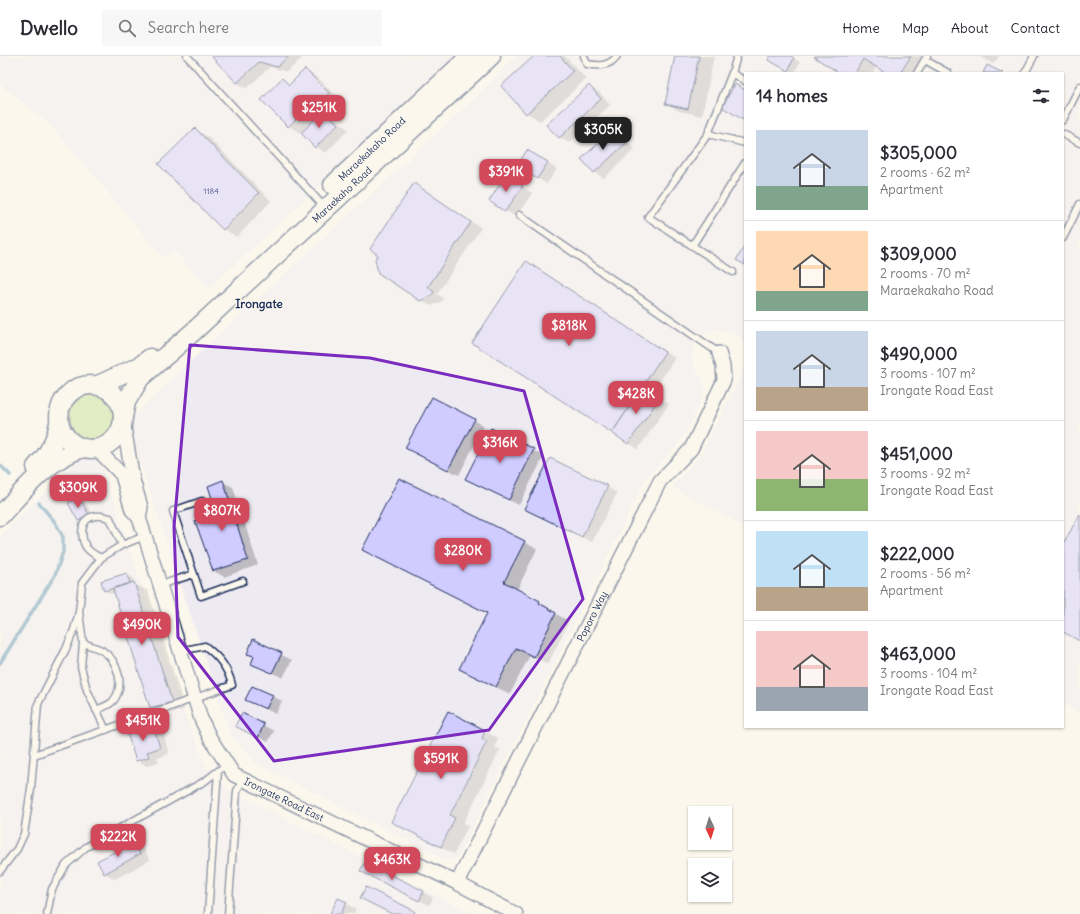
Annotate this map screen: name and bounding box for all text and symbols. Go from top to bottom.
search box [102,10,382,46]
text: Dwello [20,16,78,40]
icon: search [116,17,138,39]
text: Search here [148,18,229,37]
text: Home [842,19,880,37]
text: Map [902,19,929,37]
text: About [951,19,989,37]
text: Contact [1011,19,1060,37]
text: 14 homes [756,85,828,107]
icon: filters [1030,85,1052,107]
pin: $251K [291,95,347,129]
text: $251K [302,99,337,116]
street label: Maraekakaho Road [336,114,408,184]
pin: $305K [575,117,631,151]
text: $305K [584,121,622,138]
text: $305,000 [880,142,957,164]
icon: home [788,146,836,194]
pin: $391K [478,159,534,193]
text: $391K [488,163,524,180]
street label: Maraekaho Road [309,164,375,225]
text: 2 rooms · 62 m² [880,164,970,181]
text: Apartment [880,181,943,198]
house number: 1184 [203,186,219,196]
text: $309,000 [880,243,957,265]
icon: home [788,247,836,295]
text: 2 rooms · 70 m² [880,265,971,282]
text: Maraekakaho Road [880,282,994,299]
district label: Irongate [235,296,283,312]
pin: $818K [541,313,597,347]
text: $818K [551,317,587,334]
text: $490,000 [880,343,957,365]
icon: home [788,347,836,395]
text: 3 rooms · 107 m² [880,365,976,382]
pin: $428K [608,381,664,415]
text: Irongate Road East [880,382,993,399]
text: $428K [617,385,655,402]
pin: $316K [472,430,528,464]
text: $316K [482,434,518,451]
text: $451,000 [880,443,953,465]
icon: home [788,447,836,495]
text: 3 rooms · 92 m² [880,465,971,482]
pin: $309K [50,475,106,509]
text: $309K [59,479,97,496]
text: Irongate Road East [880,482,993,499]
pin: $807K [194,498,250,532]
text: $807K [203,502,241,519]
pin: $280K [435,538,491,572]
text: $280K [444,542,482,559]
text: $222,000 [880,543,955,565]
icon: home [788,547,836,595]
text: 2 rooms · 56 m² [880,565,971,582]
text: Apartment [880,582,943,599]
street label: Poporo Way [574,589,610,644]
pin: $490K [114,612,170,646]
text: $490K [123,616,161,633]
text: $463,000 [880,643,956,665]
icon: home [788,647,836,695]
text: 3 rooms · 104 m² [880,665,977,682]
text: Irongate Road East [880,682,993,699]
pin: $451K [115,708,171,742]
text: $451K [125,712,161,729]
pin: $591K [413,746,469,780]
text: $591K [423,750,459,767]
street label: Irongate Road East [242,775,326,825]
north arrow [688,806,732,850]
map controls [688,806,732,902]
pin: $222K [90,824,146,858]
text: $222K [100,828,136,845]
pin: $463K [364,847,420,881]
text: $463K [373,851,411,868]
button: layers [688,858,732,902]

